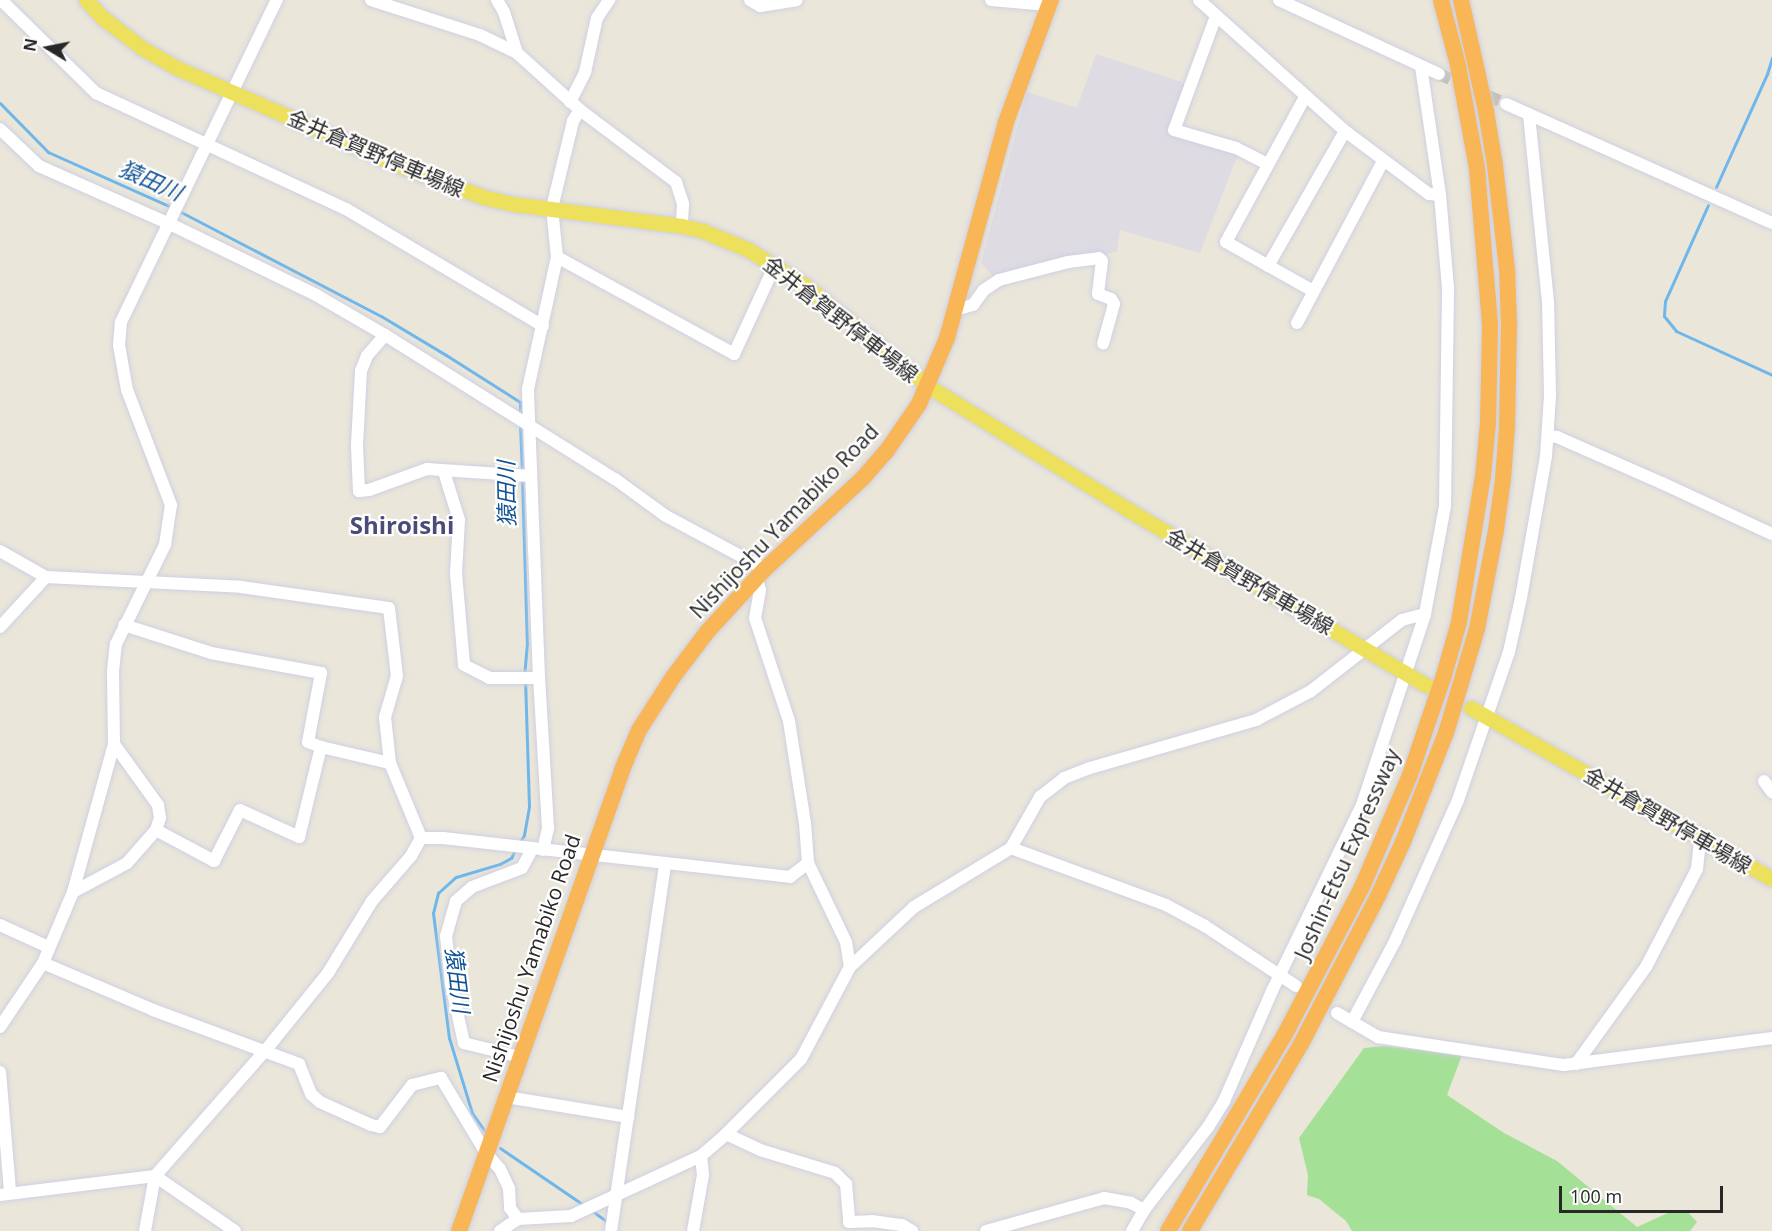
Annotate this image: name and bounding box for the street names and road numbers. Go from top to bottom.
street label: 金井倉賀野停車場線 [284,104,468,202]
street label: 金井倉賀野停車場線 [759,251,923,387]
street label: Nishijoshu Yamabiko Road [685,419,883,623]
street label: 金井倉賀野停車場線 [1162,523,1338,639]
street label: Joshin-Etsu Expressway [1289,745,1405,963]
street label: 金井倉賀野停車場線 [1580,762,1756,878]
street label: Nishijoshu Yamabiko Road [477,831,585,1085]

